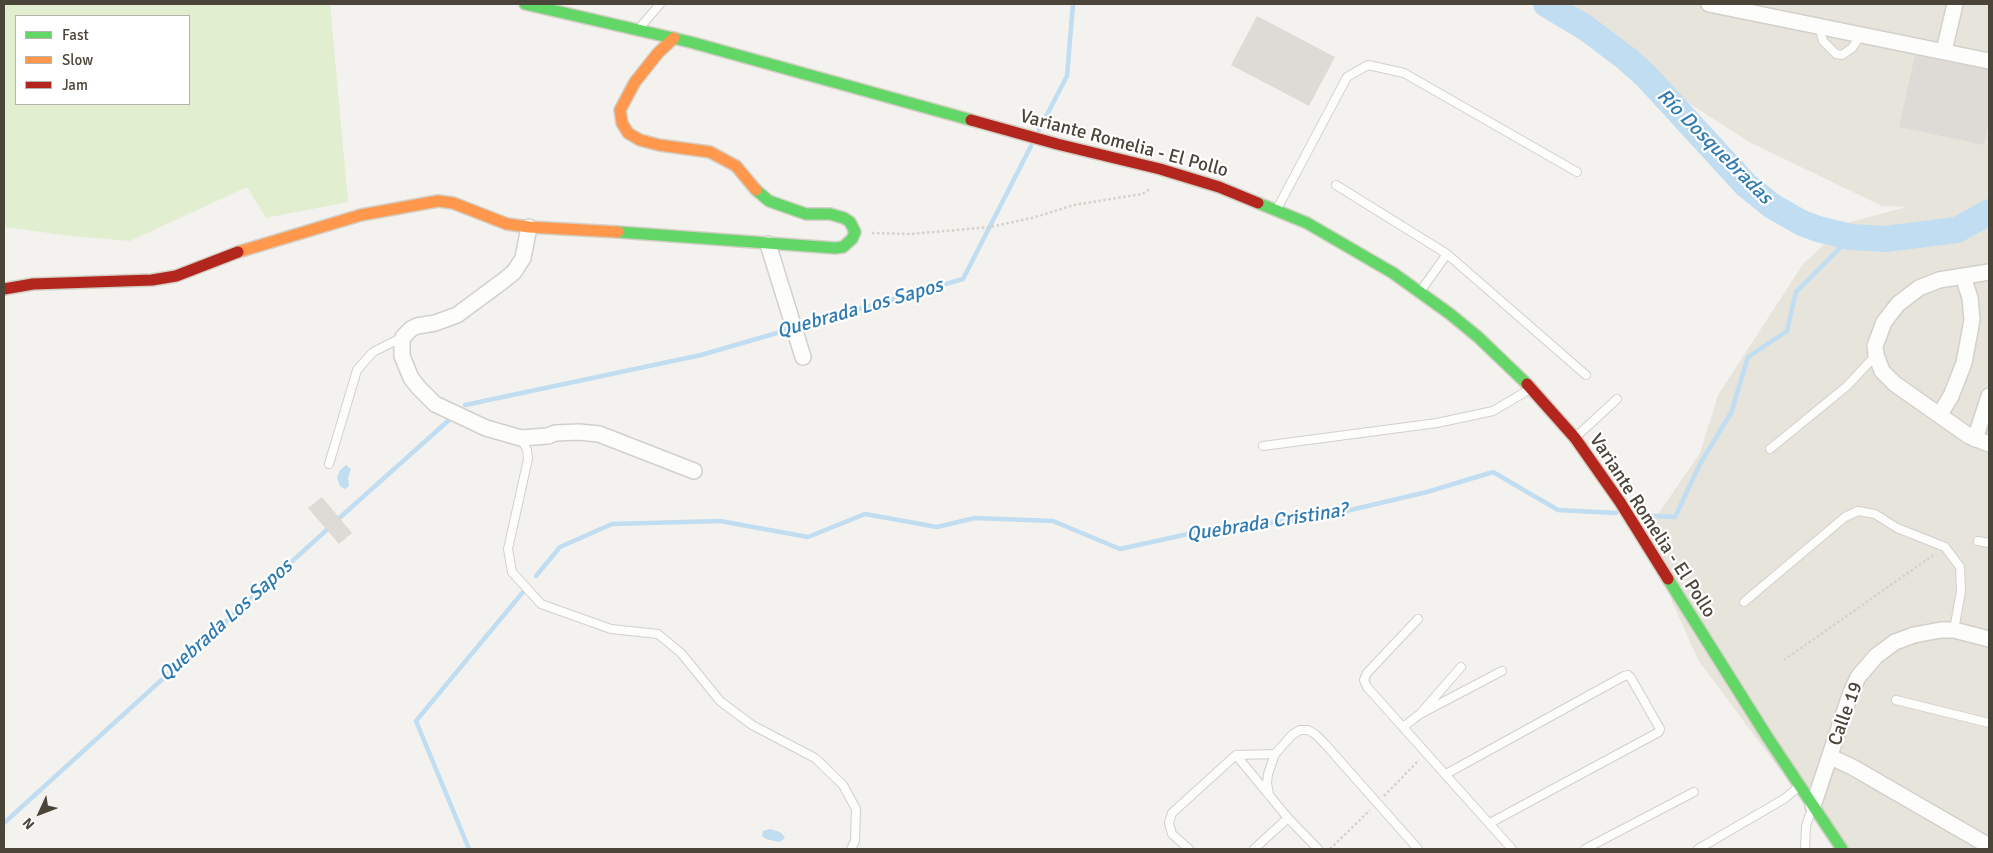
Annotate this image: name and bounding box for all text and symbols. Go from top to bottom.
legend [15,15,190,105]
text: Fast [62,26,89,44]
text: Slow [62,51,93,69]
text: Jam [62,76,88,94]
water label: Río Dosquebradas [1651,84,1777,210]
street label: Variante Romelia - El Pollo [1017,105,1231,183]
water label: Quebrada Los Sapos [774,274,946,344]
street label: Variante Romelia - El Pollo [1584,430,1720,622]
water label: Quebrada Cristina? [1185,498,1349,548]
water label: Quebrada Los Sapos [154,555,298,687]
street label: Calle 19 [1824,679,1868,749]
north arrow [15,788,65,838]
text: N [19,814,38,833]

